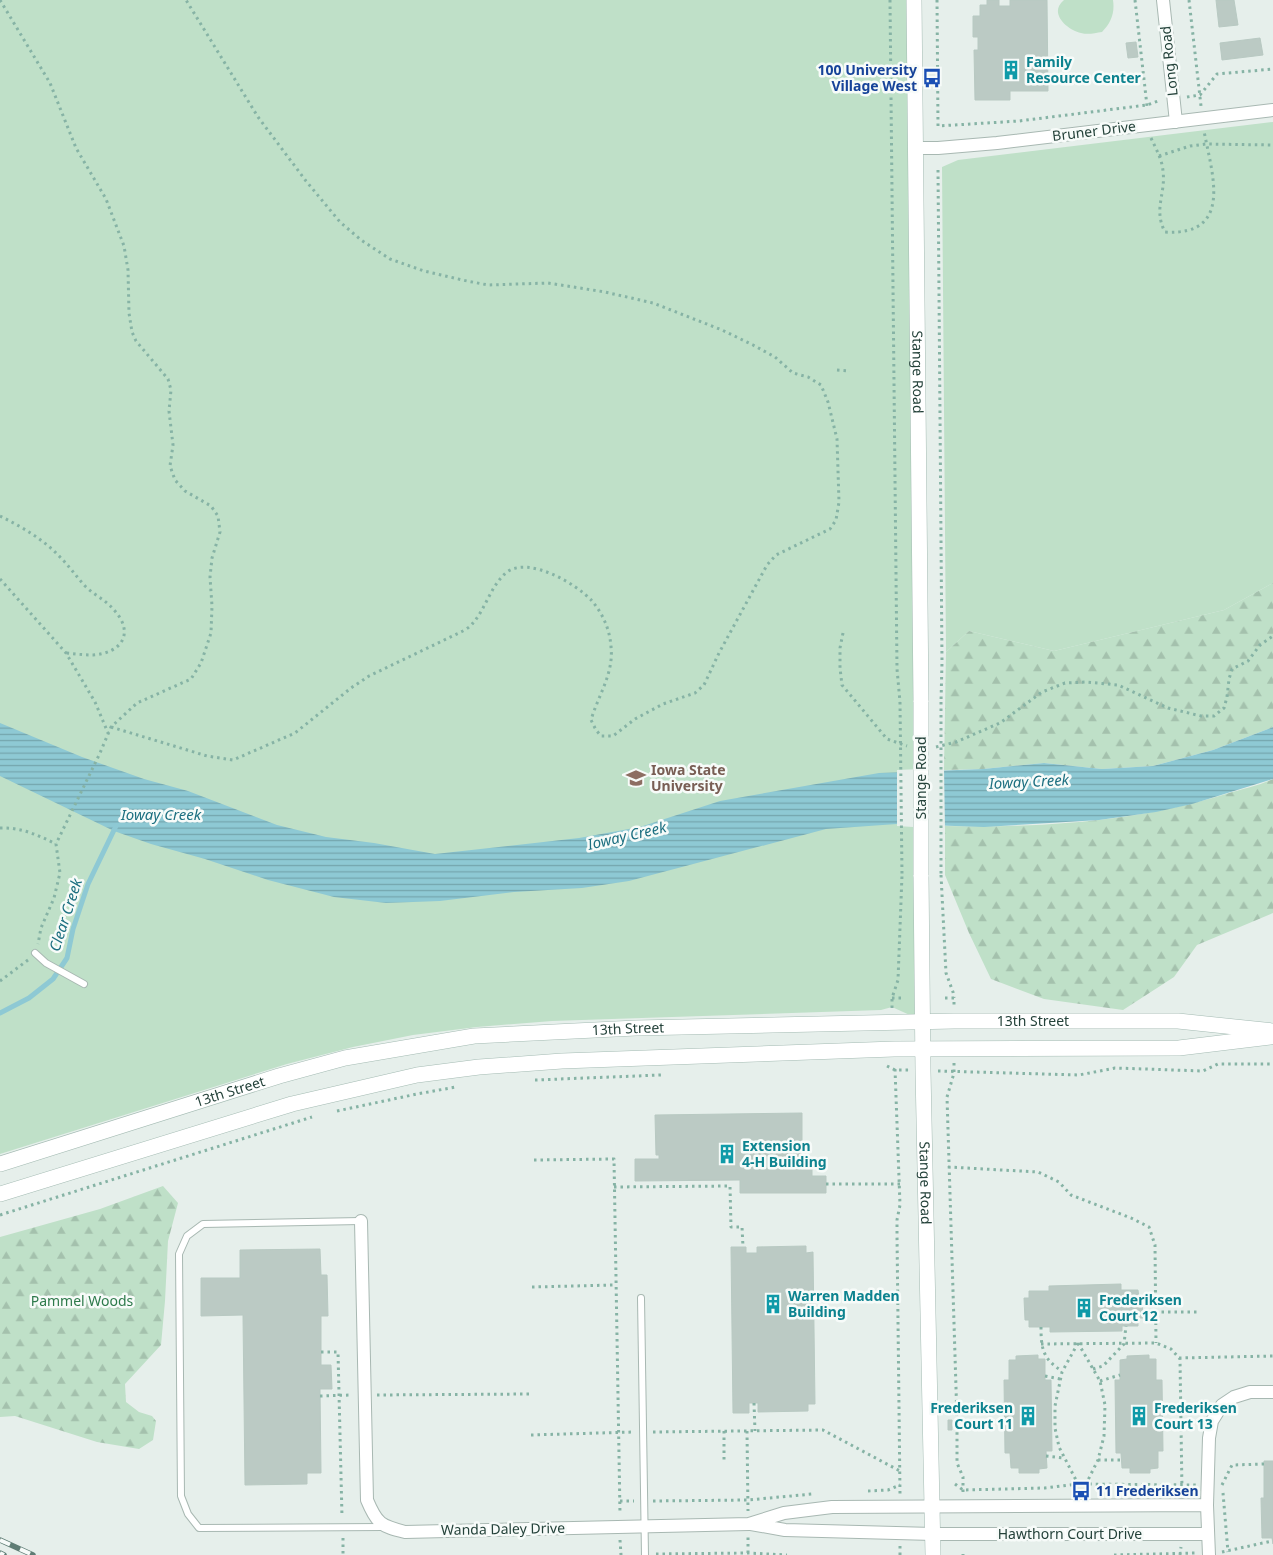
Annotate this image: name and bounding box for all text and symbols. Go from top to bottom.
street label: Long Road [1155,25,1182,97]
place label: Family Resource Center [1026,52,1141,87]
building icon: Family Resource Center [1000,59,1022,81]
place label: 100 University Village West [818,60,917,95]
bus stop icon: 100 University Village West [921,67,943,89]
street label: Bruner Drive [1051,116,1137,145]
street label: Stange Road [908,330,928,414]
street label: Stange Road [911,736,930,820]
place label: Iowa State University [651,760,726,795]
school or university icon: Iowa State University [625,767,647,789]
water label: Ioway Creek [987,769,1070,793]
water label: Ioway Creek [120,804,202,824]
water label: Ioway Creek [585,816,669,854]
water label: Clear Creek [44,875,86,954]
street label: 13th Street [997,1011,1069,1030]
street label: 13th Street [591,1017,664,1039]
street label: 13th Street [192,1071,267,1111]
place label: Extension 4-H Building [742,1136,827,1171]
street label: Stange Road [915,1141,936,1225]
building icon: Extension 4-H Building [716,1143,738,1165]
place label: Warren Madden Building [788,1286,900,1321]
place label: Frederiksen Court 12 [1099,1290,1182,1325]
park label: Pammel Woods [31,1291,134,1310]
building icon: Warren Madden Building [762,1293,784,1315]
building icon: Frederiksen Court 12 [1073,1297,1095,1319]
place label: Frederiksen Court 11 [930,1398,1013,1433]
place label: Frederiksen Court 13 [1154,1398,1237,1433]
building icon: Frederiksen Court 11 [1017,1405,1039,1427]
building icon: Frederiksen Court 13 [1128,1405,1150,1427]
bus stop icon: 11 Frederiksen [1070,1480,1092,1502]
place label: 11 Frederiksen [1096,1481,1199,1500]
street label: Wanda Daley Drive [441,1518,565,1539]
street label: Hawthorn Court Drive [998,1524,1142,1543]

